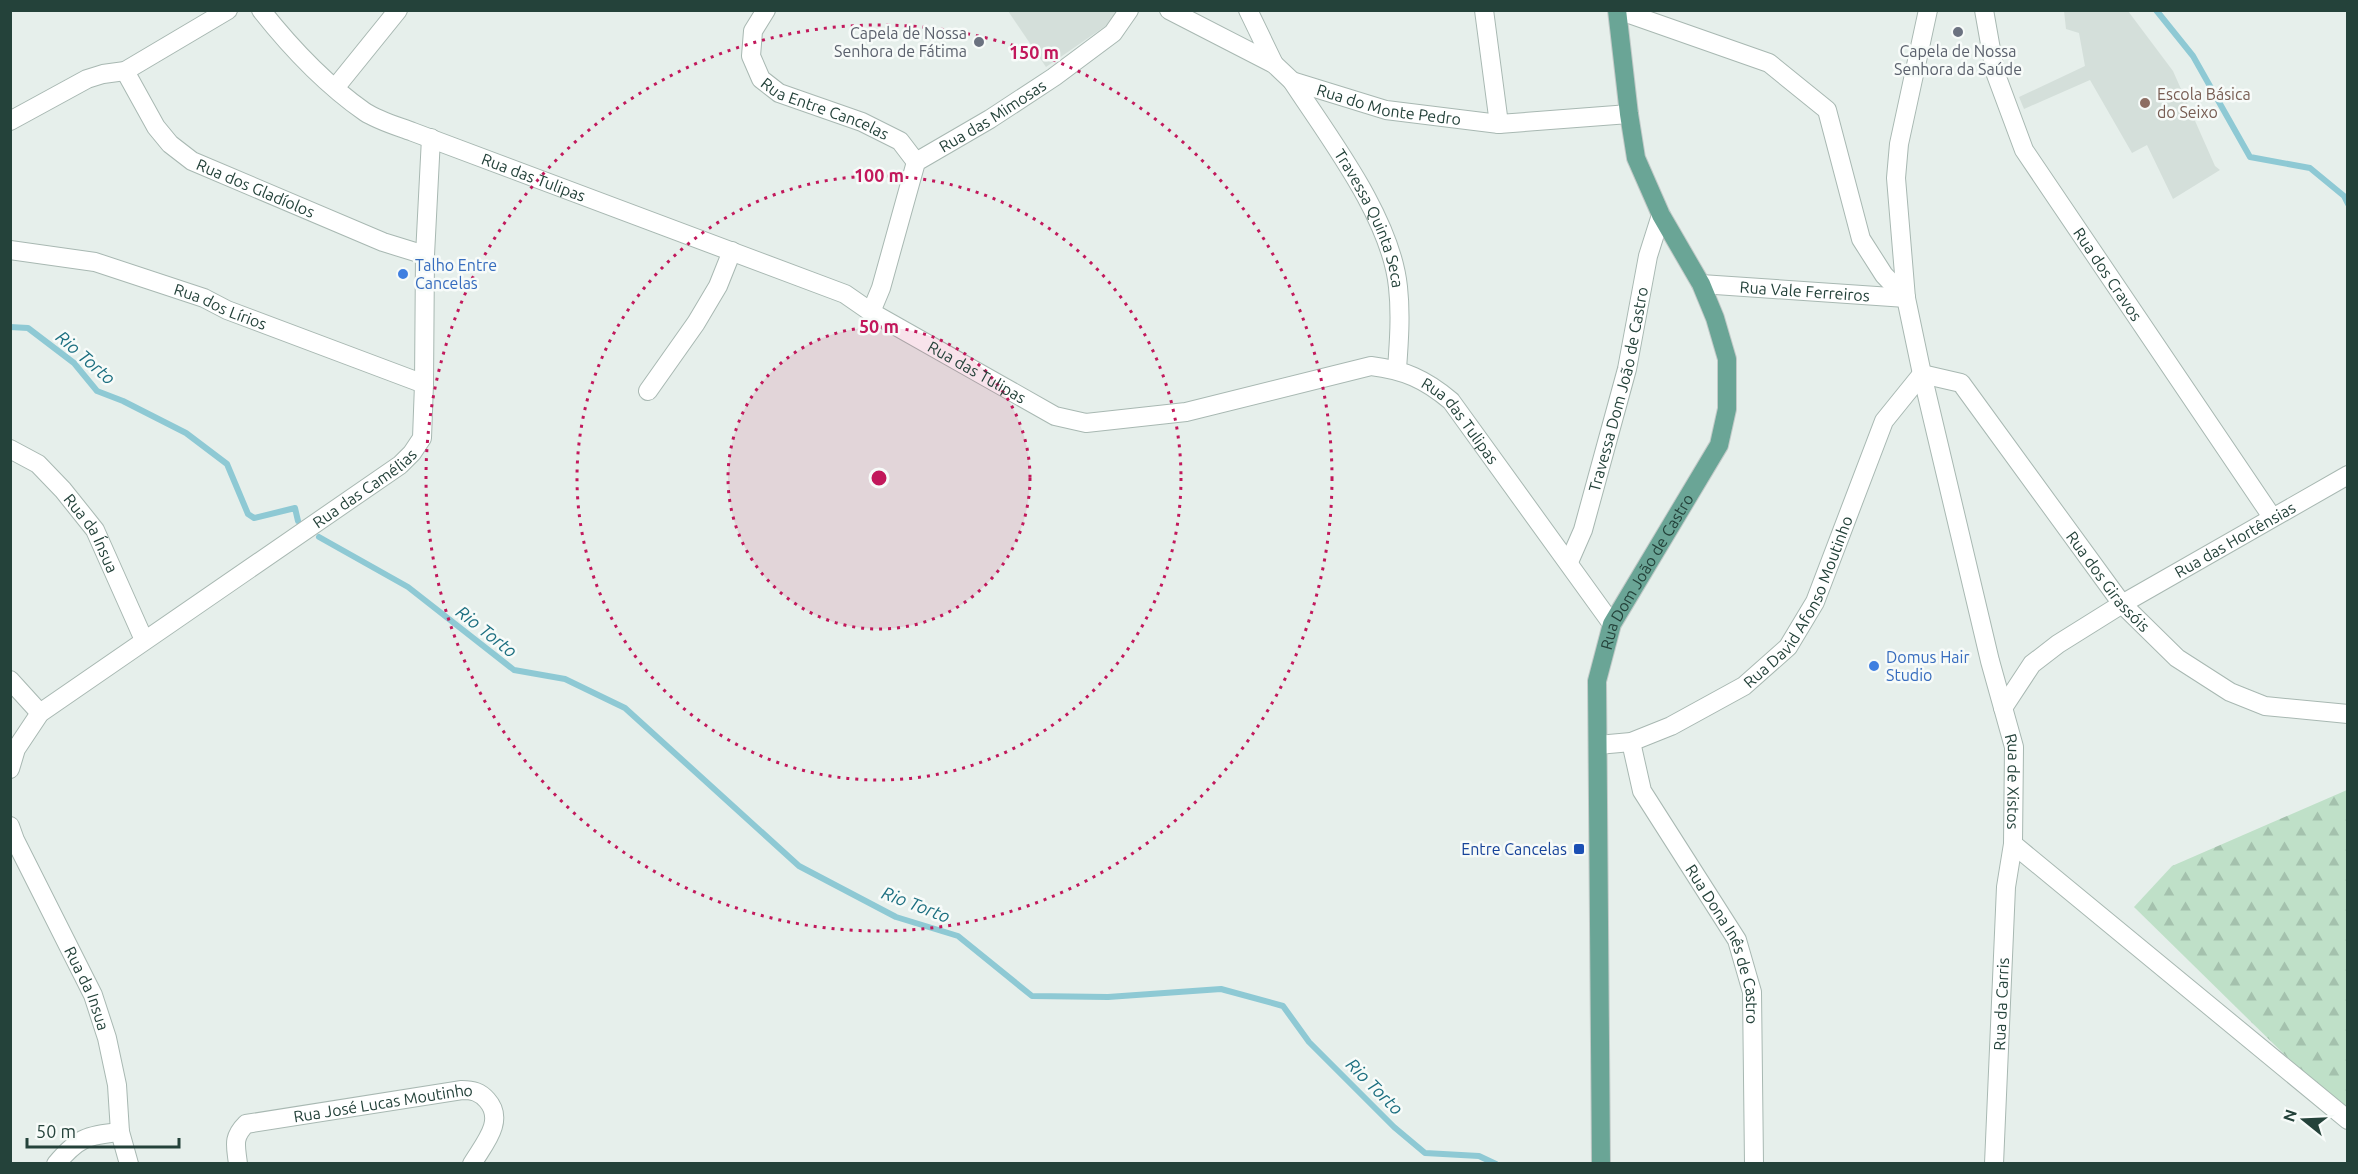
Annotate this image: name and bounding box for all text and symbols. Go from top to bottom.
place label: Capela de Nossa Senhora de Fátima [834,24,967,60]
marker: Capela de Nossa Senhora da Saúde [1951,25,1965,39]
marker: Capela de Nossa Senhora de Fátima [972,35,986,49]
text: 150 m [1009,42,1059,62]
place label: Capela de Nossa Senhora da Saúde [1894,42,2022,78]
street label: Rua Entre Cancelas [758,74,892,143]
street label: Rua das Mimosas [936,76,1049,156]
street label: Rua do Monte Pedro [1315,80,1462,128]
place label: Escola Básica do Seixo [2157,85,2251,121]
marker: Escola Básica do Seixo [2138,96,2152,110]
street label: Travessa Quinta Seca [1331,146,1407,289]
street label: Rua das Tulipas [479,150,588,205]
street label: Rua dos Gladíolos [194,155,318,221]
text: 100 m [854,165,904,185]
street label: Rua dos Cravos [2070,224,2146,324]
place label: Talho Entre Cancelas [415,256,497,292]
marker: Talho Entre Cancelas [396,267,410,281]
street label: Rua Vale Ferreiros [1739,278,1870,305]
street label: Rua dos Lírios [172,280,269,333]
street label: Travessa Dom João de Castro [1585,285,1651,494]
text: 50 m [859,316,899,336]
water label: Rio Torto [53,326,120,388]
street label: Rua das Tulipas [925,337,1029,407]
street label: Rua das Tulipas [1418,374,1502,467]
street label: Rua das Camélias [309,445,420,531]
centre of rings [869,468,889,488]
street label: Rua da Ínsua [60,490,122,576]
street label: Rua Dom João de Castro [1597,490,1697,652]
street label: Rua das Hortênsias [2171,498,2299,581]
street label: Rua David Afonso Moutinho [1740,513,1856,691]
street label: Rua dos Girassóis [2063,528,2154,635]
water label: Rio Torto [453,601,521,661]
place label: Domus Hair Studio [1886,648,1970,684]
marker: Domus Hair Studio [1867,659,1881,673]
street label: Rua de Xistos [2002,731,2023,830]
place label: Entre Cancelas [1461,840,1567,858]
marker: Entre Cancelas [1572,842,1586,856]
street label: Rua Dona Inês de Castro [1682,861,1762,1024]
water label: Rio Torto [879,882,953,926]
street label: Rua da Insua [61,943,113,1033]
street label: Rua da Carris [1990,957,2012,1051]
water label: Rio Torto [1343,1054,1407,1118]
street label: Rua José Lucas Moutinho [292,1081,474,1125]
north arrow [2274,1090,2334,1150]
text: N [2279,1107,2300,1124]
scale bar [27,1111,178,1149]
text: 50 m [36,1121,76,1141]

